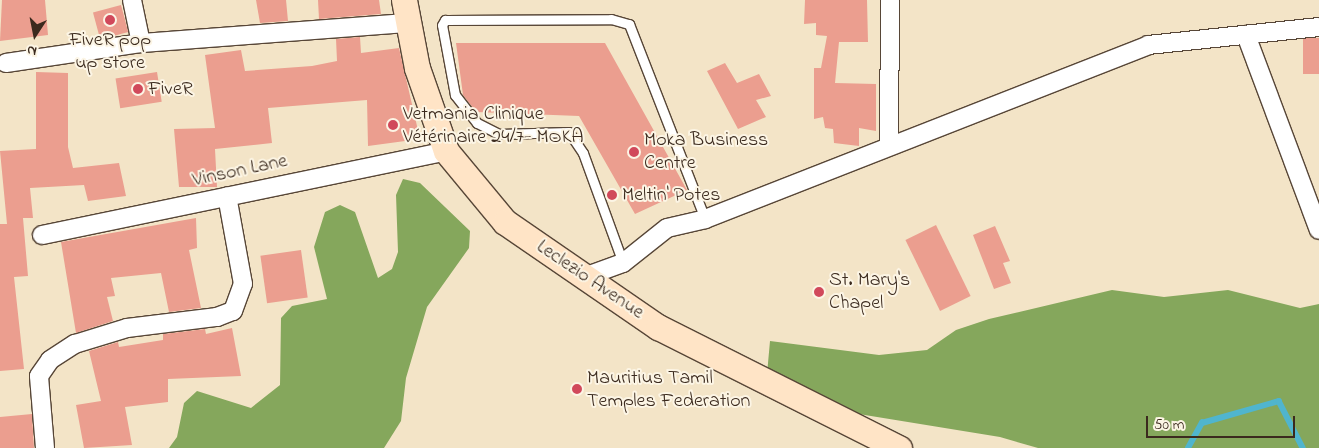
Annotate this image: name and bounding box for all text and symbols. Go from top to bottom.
north arrow [10,10,60,60]
marker: FiveR pop up store [104,14,116,26]
place label: FiveR pop up store [69,28,151,75]
text: N [25,39,39,61]
place label: FiveR [148,77,193,101]
marker: FiveR [132,83,144,95]
place label: Vetmania Clinique Vétérinaire 24/7- MOKA [403,102,584,149]
marker: Vetmania Clinique Vétérinaire 24/7- MOKA [387,119,399,131]
place label: Moka Business Centre [644,128,768,175]
marker: Moka Business Centre [628,146,640,158]
street label: Vinson Lane [190,149,290,193]
place label: Meltin' Potes [622,183,720,207]
marker: Meltin' Potes [606,189,618,201]
street label: Leclezio Avenue [532,235,648,325]
place label: St. Mary's Chapel [829,268,910,315]
marker: St. Mary's Chapel [813,286,825,298]
place label: Mauritius Tamil Temples Federation [587,366,750,413]
marker: Mauritius Tamil Temples Federation [571,383,583,395]
scale bar [1149,406,1298,438]
text: 50 m [1154,414,1184,436]

